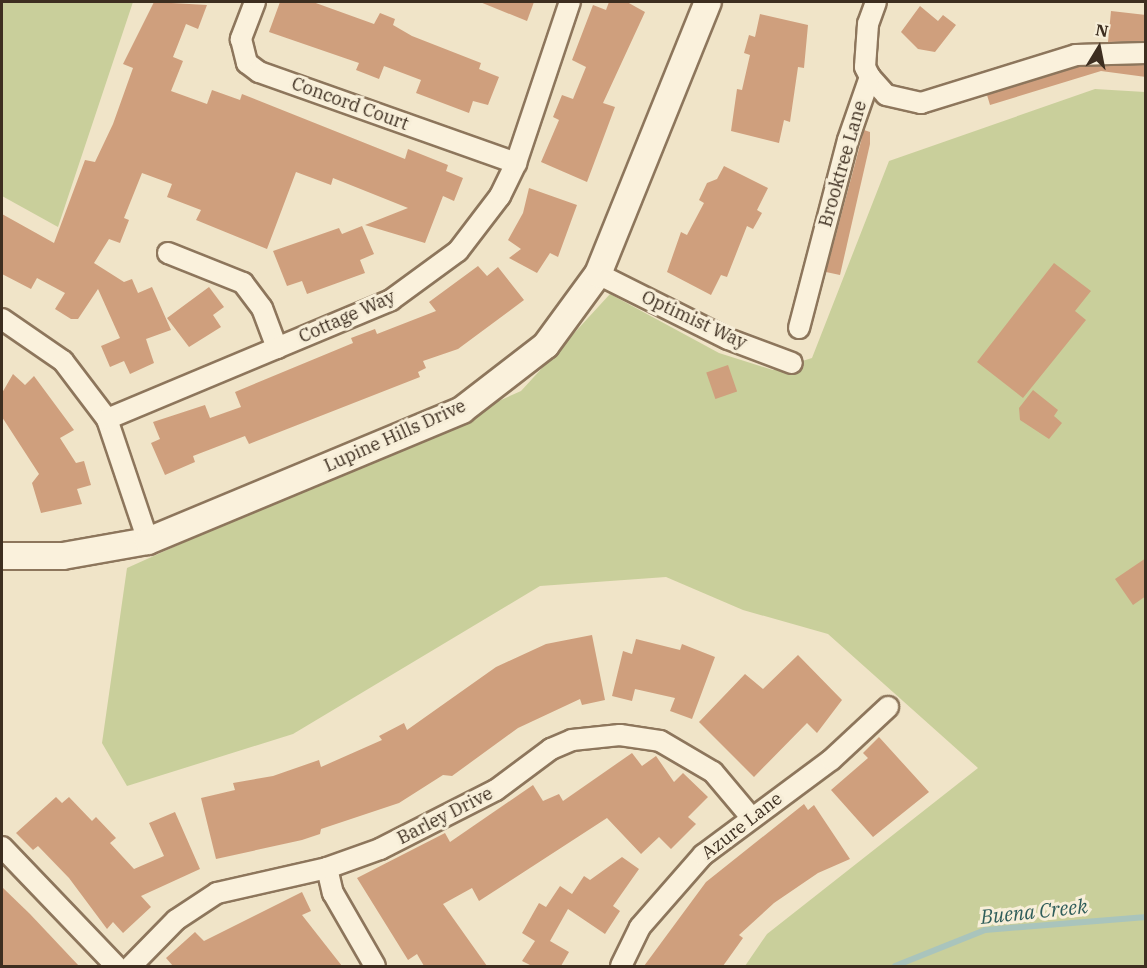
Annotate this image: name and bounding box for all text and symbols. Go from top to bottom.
north arrow [1069,18,1129,78]
text: N [1094,19,1110,41]
street label: Concord Court [289,73,411,135]
street label: Brooktree Lane [815,98,871,230]
street label: Cottage Way [296,286,398,348]
street label: Optimist Way [638,286,750,354]
street label: Lupine Hills Drive [321,395,469,477]
street label: Barley Drive [394,783,496,849]
street label: Azure Lane [697,788,787,864]
water label: Buena Creek [979,893,1089,929]

